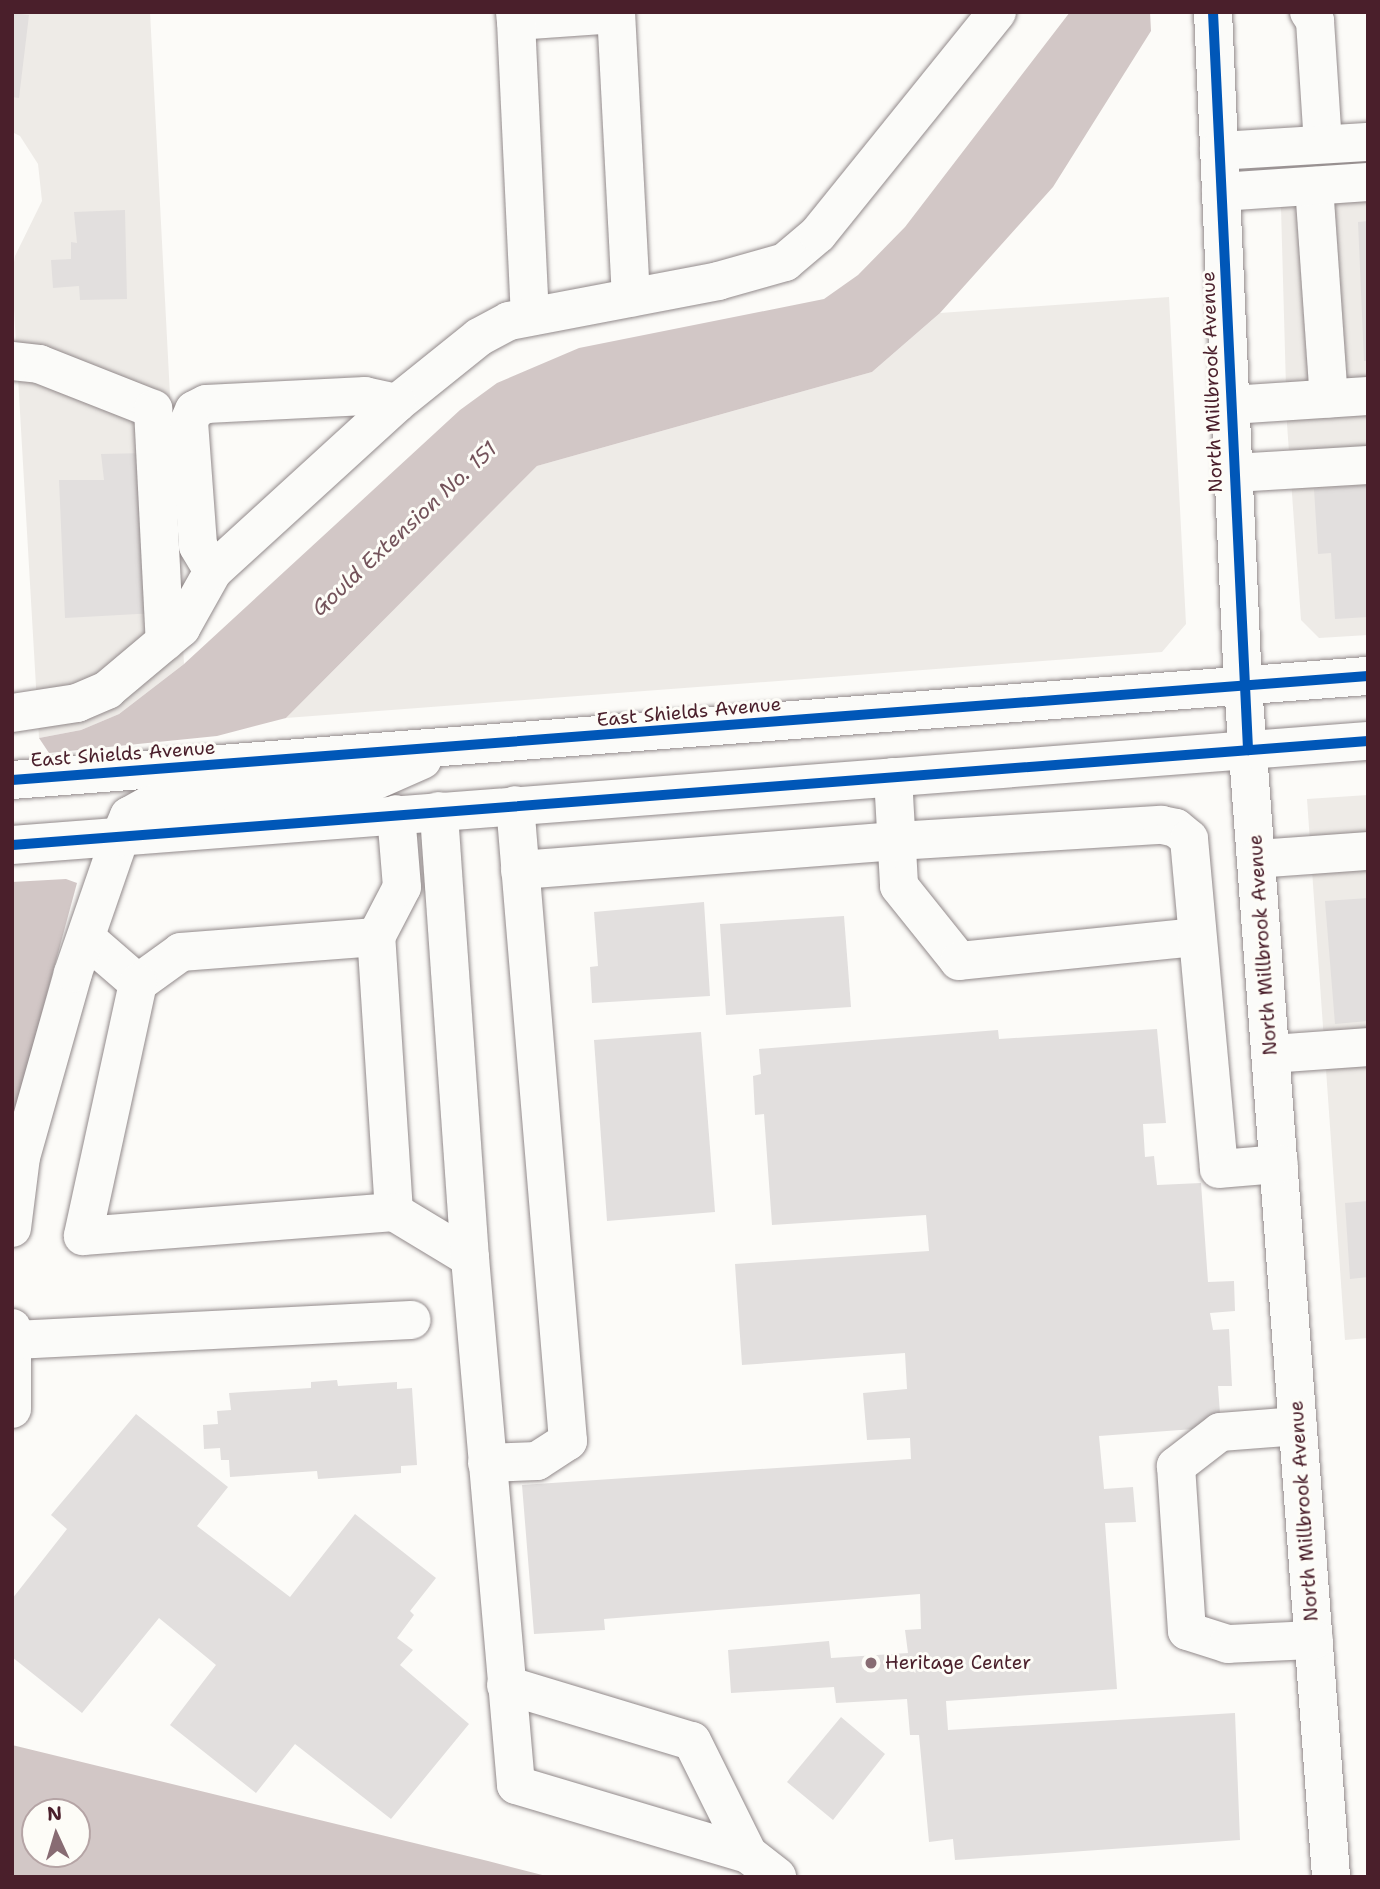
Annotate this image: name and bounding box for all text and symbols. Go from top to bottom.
street label: North Millbrook Avenue [1197,271,1227,493]
water label: Gould Extension No. 151 [306,437,502,621]
street label: East Shields Avenue [596,693,782,731]
street label: East Shields Avenue [30,736,216,772]
street label: North Millbrook Avenue [1244,834,1282,1056]
street label: North Millbrook Avenue [1285,1400,1323,1622]
place label: Heritage Center [885,1652,1031,1674]
marker: Heritage Center [863,1655,879,1671]
north arrow [21,1798,91,1868]
text: N [46,1801,63,1827]

